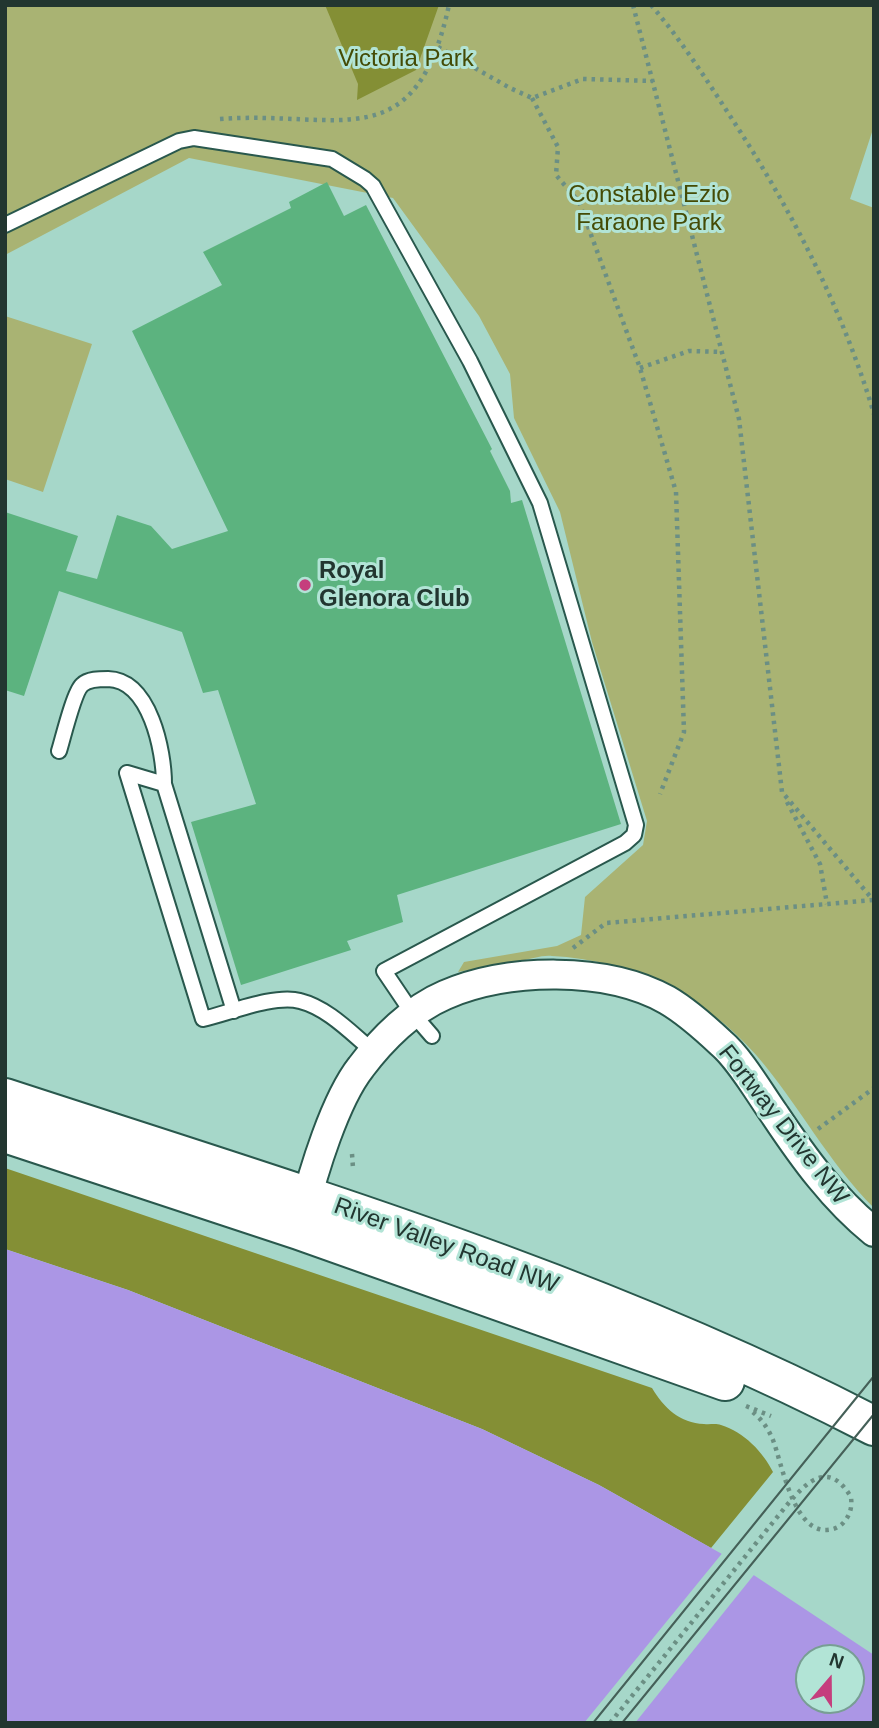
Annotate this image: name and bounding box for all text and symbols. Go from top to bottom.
park label: Victoria Park [338,45,474,73]
park label: Constable Ezio Faraone Park [568,181,730,237]
place label: Royal Glenora Club [319,557,470,613]
marker: Royal Glenora Club [297,577,313,593]
street label: Fortway Drive NW [712,1039,854,1211]
street label: River Valley Road NW [330,1192,562,1300]
north arrow [795,1644,865,1714]
text: N [827,1648,847,1673]

